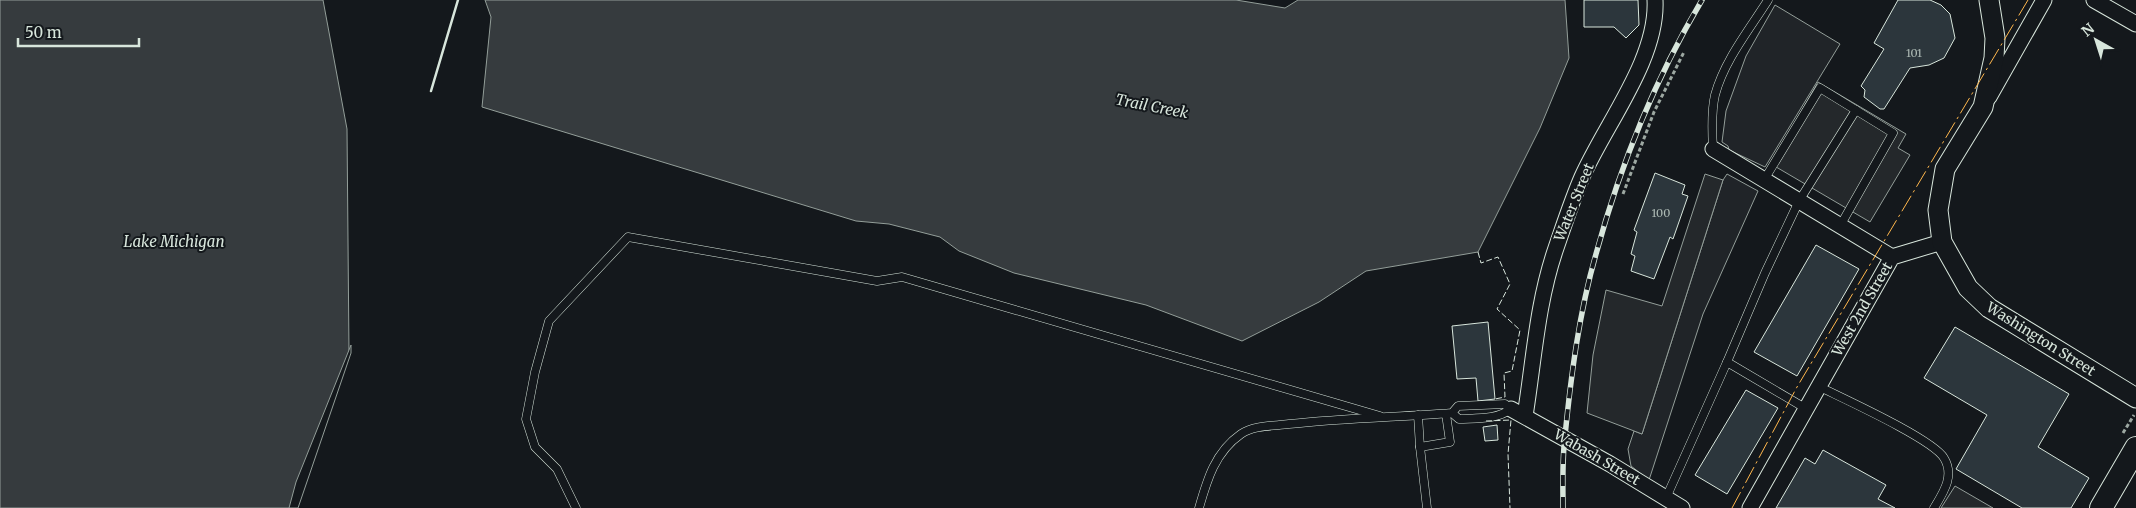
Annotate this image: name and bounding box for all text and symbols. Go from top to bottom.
scale bar [18,15,139,47]
north arrow [2071,15,2121,65]
text: N [2078,19,2098,40]
text: 50 m [25,23,62,42]
house number: 101 [1906,46,1922,60]
water label: Trail Creek [1114,90,1191,123]
street label: Water Street [1550,160,1598,245]
house number: 100 [1652,206,1670,220]
water label: Lake Michigan [124,232,224,251]
street label: West 2nd Street [1827,258,1896,360]
street label: Washington Street [1982,298,2099,380]
street label: Wabash Street [1550,425,1644,489]

